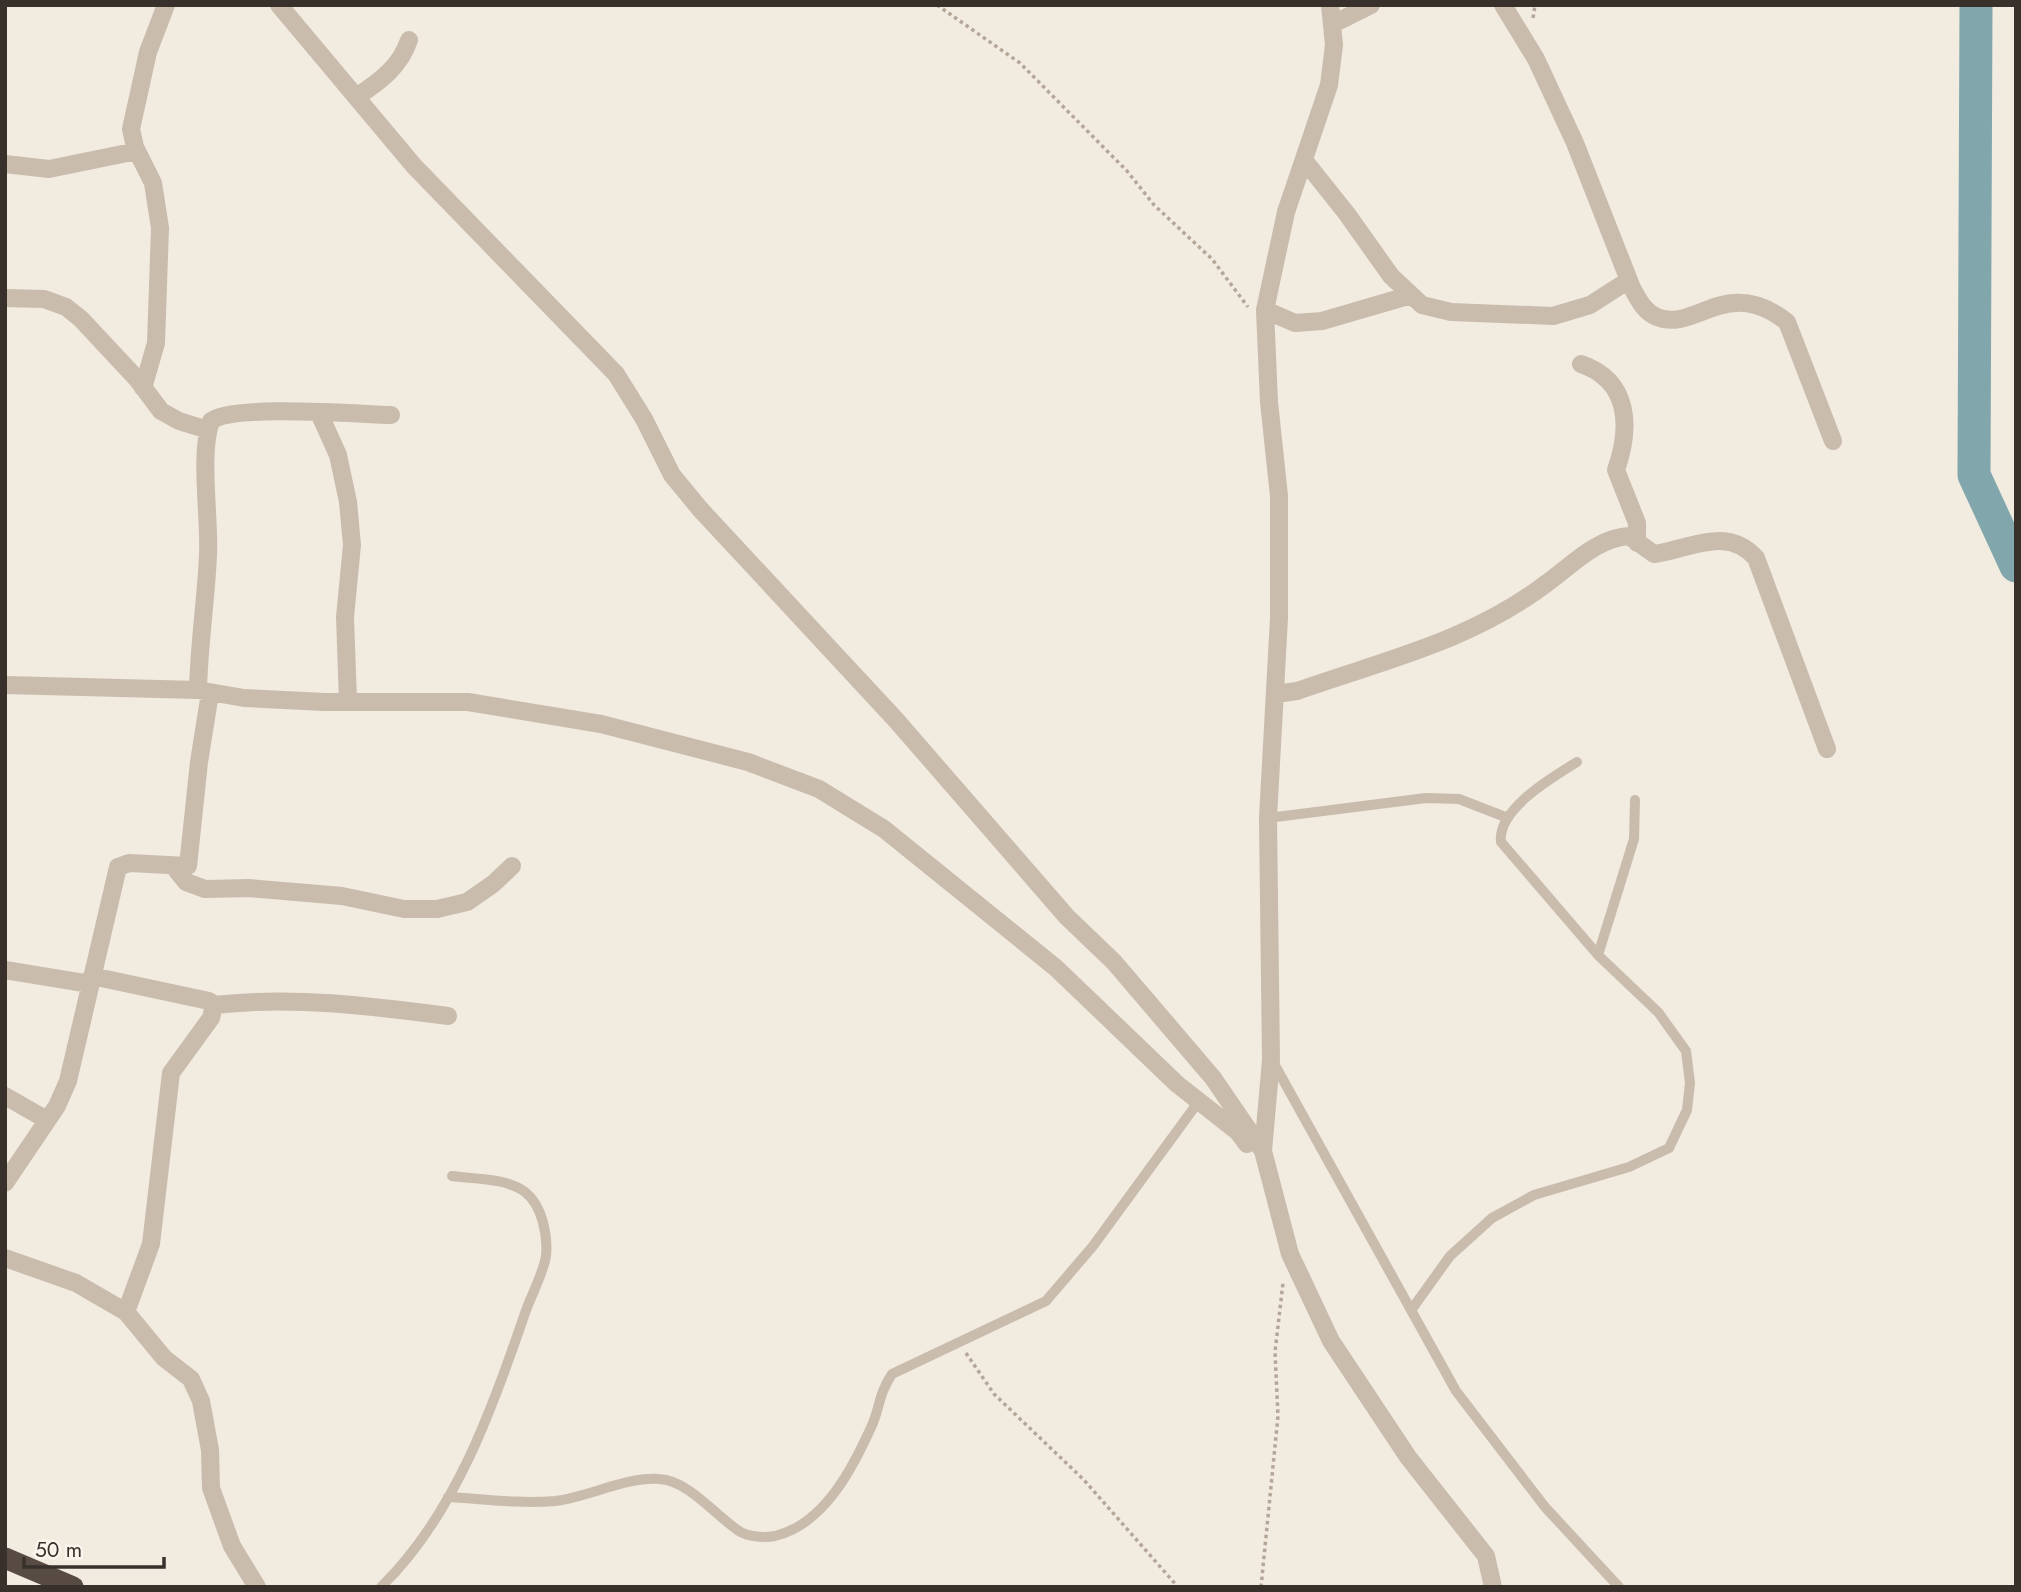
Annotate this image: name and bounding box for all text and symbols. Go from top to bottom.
scale bar [24,1526,164,1570]
text: 50 m [35,1535,82,1565]

